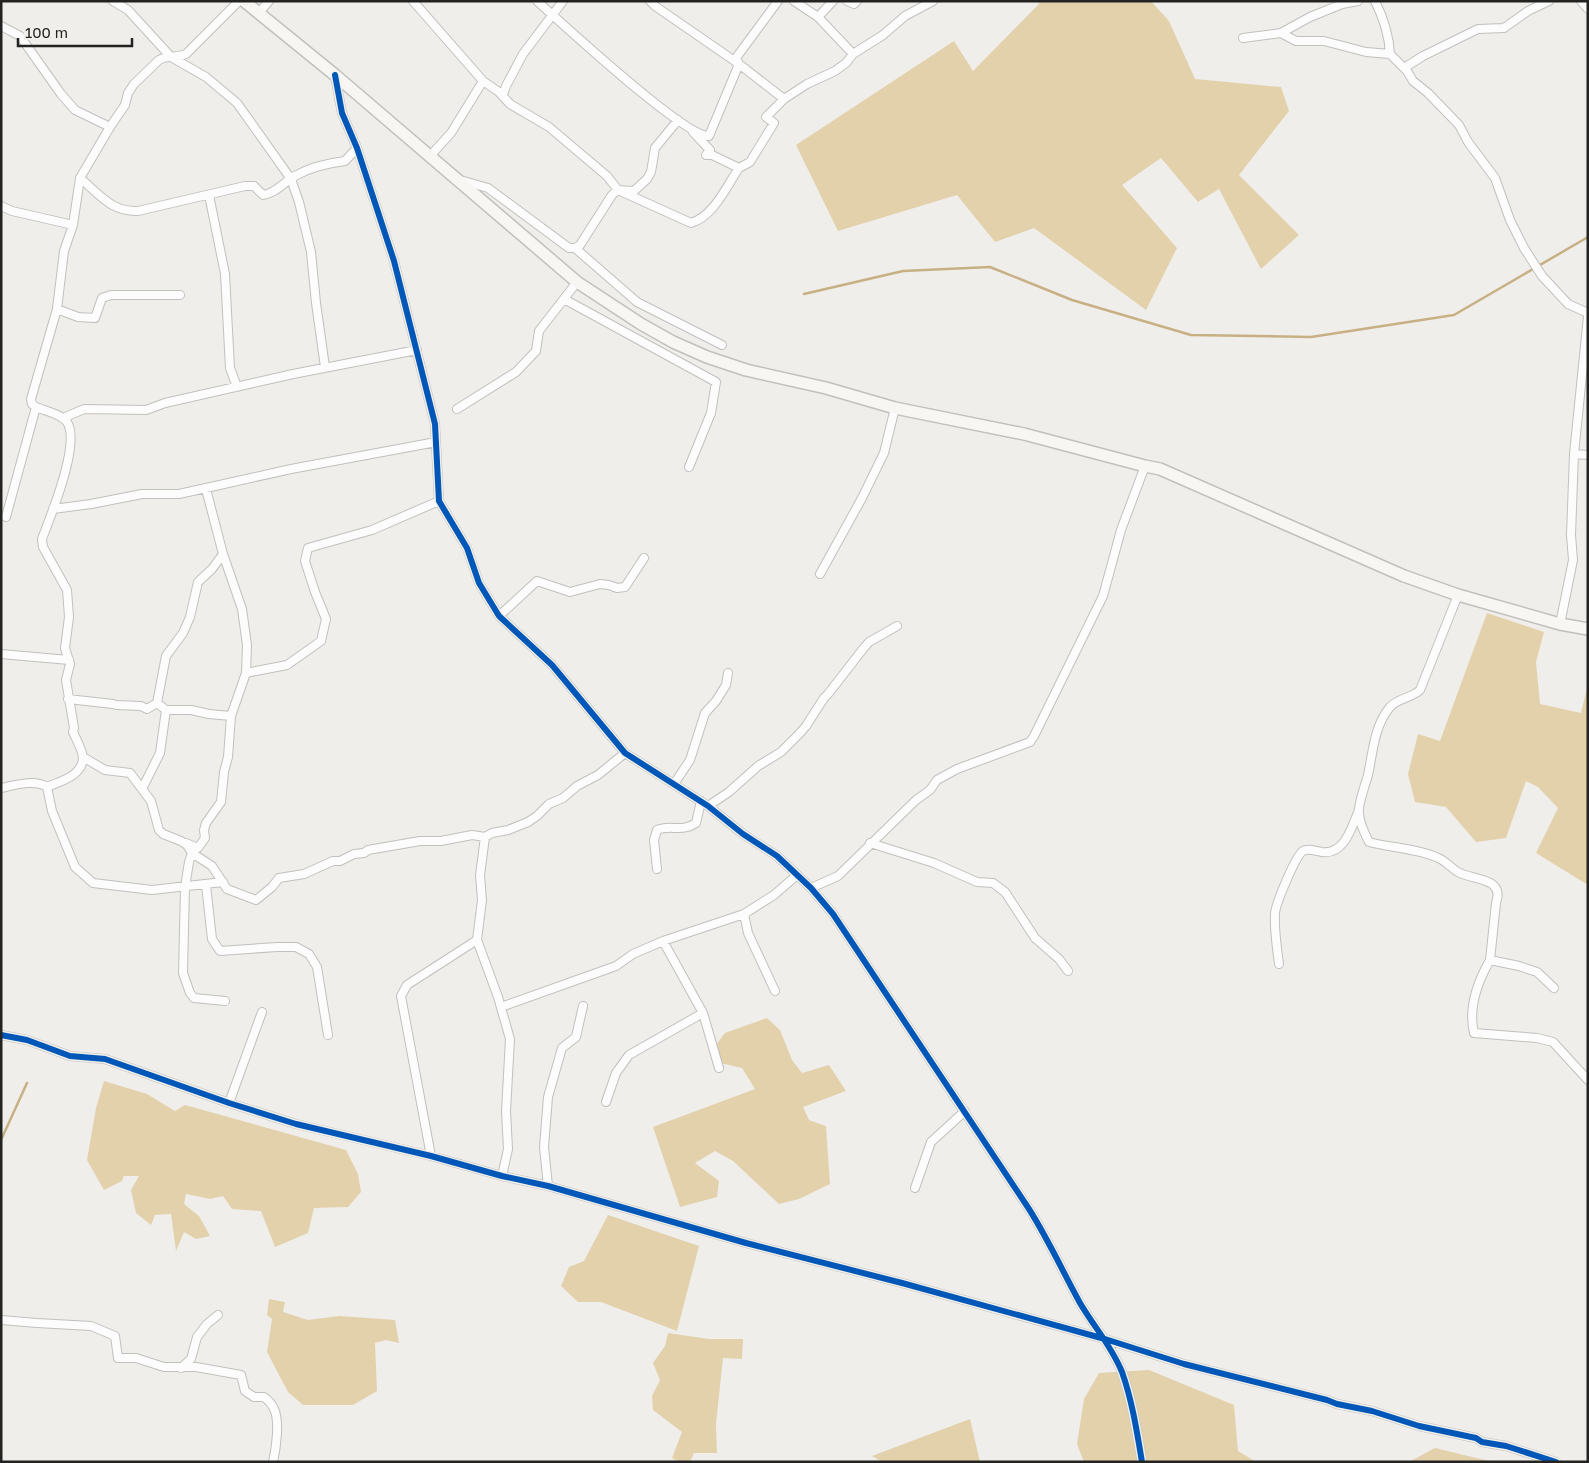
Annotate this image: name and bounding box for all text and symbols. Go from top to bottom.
scale bar [18,15,131,47]
text: 100 m [25,23,68,41]

